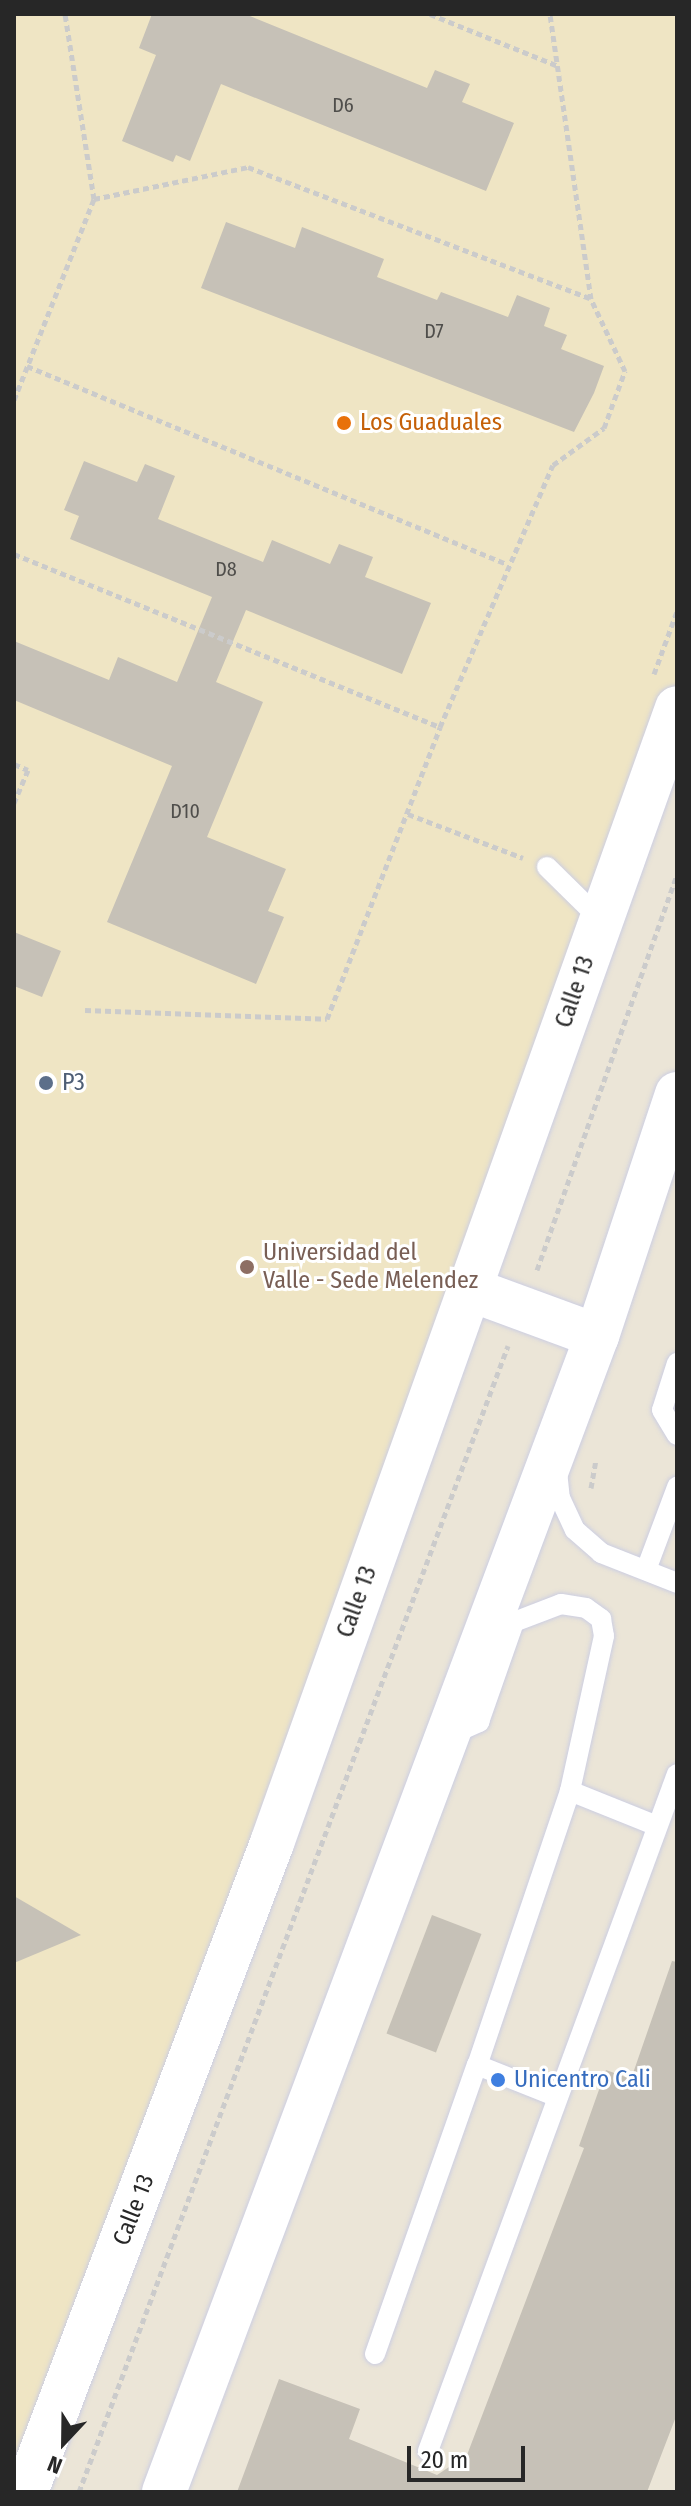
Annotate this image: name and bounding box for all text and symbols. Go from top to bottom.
house number: D6 [332,93,354,117]
house number: D7 [424,319,444,343]
place label: Los Guaduales [360,409,502,437]
marker: Los Guaduales [335,414,353,432]
house number: D8 [215,557,237,581]
house number: D10 [170,799,200,823]
street label: Calle 13 [549,952,601,1032]
place label: P3 [62,1069,85,1097]
marker: P3 [37,1074,55,1092]
place label: Universidad del Valle - Sede Melendez [263,1239,478,1295]
marker: Universidad del Valle - Sede Melendez [238,1258,256,1276]
street label: Calle 13 [331,1562,383,1642]
place label: Unicentro Cali [514,2066,651,2094]
marker: Unicentro Cali [489,2071,507,2089]
street label: Calle 13 [107,2170,161,2250]
north arrow [24,2402,104,2482]
scale bar [411,2430,529,2480]
text: 20 m [421,2446,468,2474]
text: N [44,2450,66,2480]

